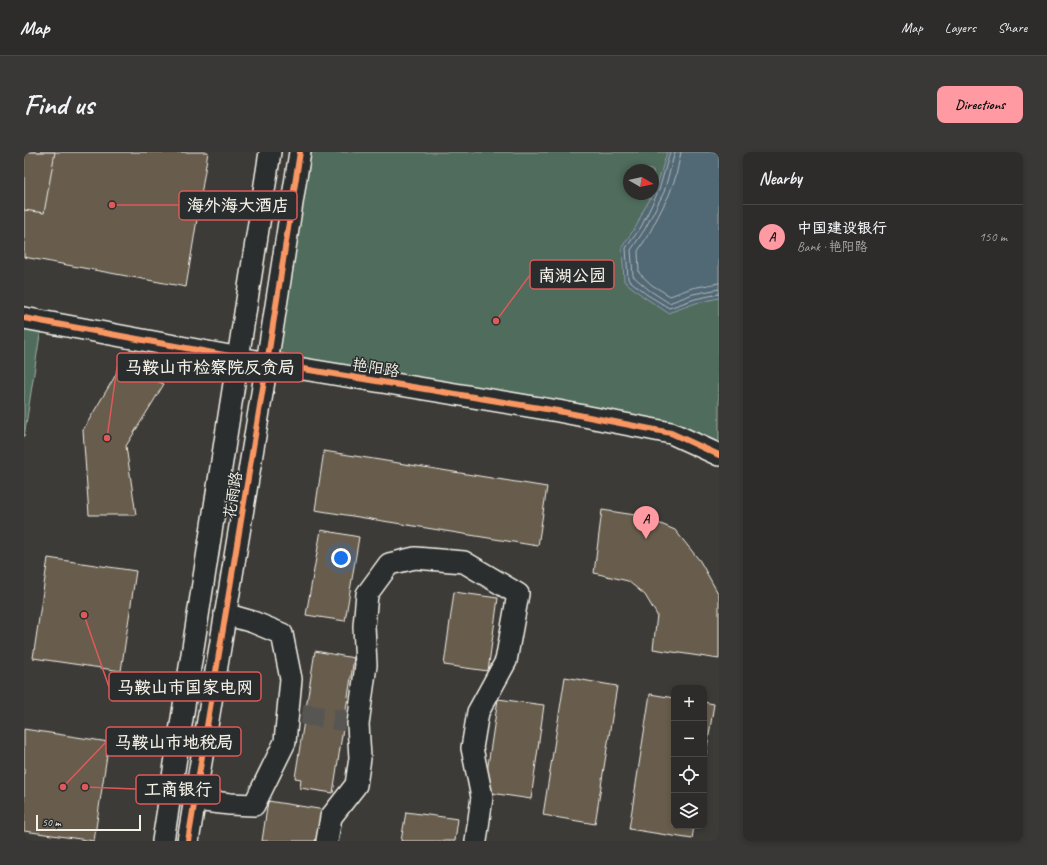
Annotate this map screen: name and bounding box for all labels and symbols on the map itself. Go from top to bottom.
north arrow [623,164,659,200]
callout: 海外海大酒店 [179,191,297,220]
text: 海外海大酒店 [187,195,289,216]
callout: 南湖公园 [530,260,614,289]
text: 南湖公园 [538,265,606,286]
callout: 马鞍山市检察院反贪局 [117,353,303,382]
street label: 艳阳路 [351,354,401,382]
text: 马鞍山市检察院反贪局 [125,357,295,378]
street label: 花雨路 [219,470,247,520]
pin: A [633,506,659,539]
your location [331,548,351,568]
callout: 马鞍山市国家电网 [109,672,261,701]
text: 马鞍山市国家电网 [117,677,253,698]
callout: 马鞍山市地税局 [106,727,241,756]
text: 马鞍山市地税局 [115,732,234,753]
callout: 工商银行 [136,775,220,804]
text: 工商银行 [144,779,212,800]
scale bar [36,813,141,832]

